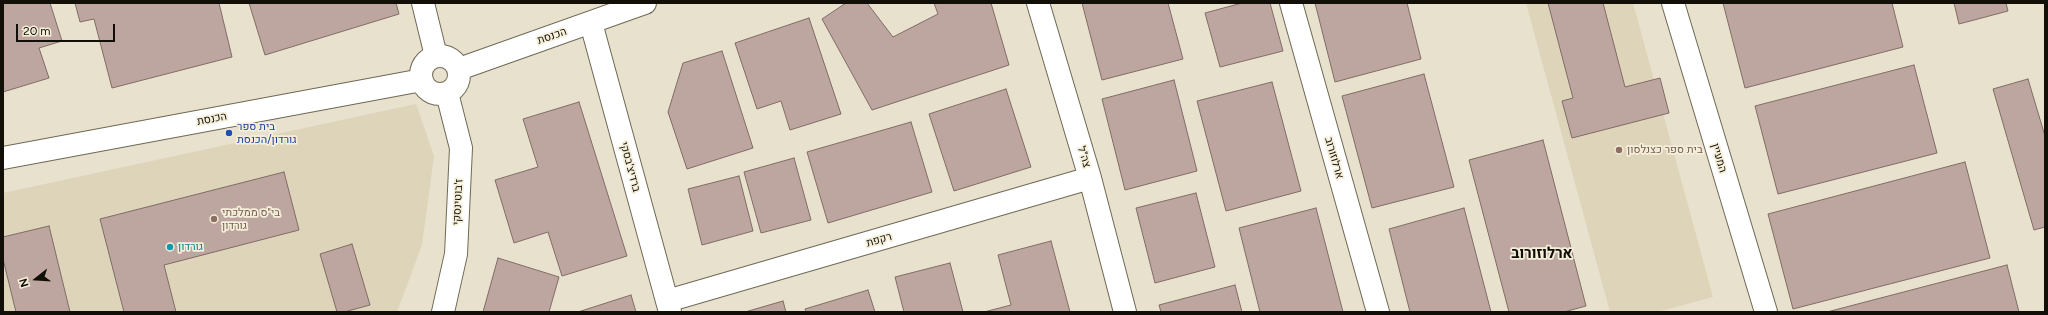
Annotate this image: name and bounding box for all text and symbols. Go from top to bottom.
scale bar [18,16,117,42]
text: 20 m [23,24,51,38]
street label: הכנסת [536,25,568,47]
street label: הכנסת [196,110,228,128]
place label: בית ספר גורדון/הכנסת [237,120,297,146]
marker: בית ספר גורדון/הכנסת [224,128,234,138]
street label: ארלוזורוב [1322,136,1346,180]
street label: ברדיצ'בסקי [617,140,643,194]
street label: המעיין [1708,142,1730,174]
place label: בית ספר כצנלסון [1627,143,1703,157]
street label: צה"ל [1075,145,1093,169]
marker: בית ספר כצנלסון [1614,145,1624,155]
street label: ז'בוטינסקי [450,178,466,226]
place label: בי"ס ממלכתי גורדון [222,206,280,232]
marker: בי"ס ממלכתי גורדון [209,214,219,224]
street label: רקפת [865,230,893,250]
place label: גורדון [178,240,203,254]
marker: גורדון [165,242,175,252]
district label: ארלוזורוב [1511,245,1573,263]
north arrow [16,259,56,299]
text: N [17,277,32,289]

